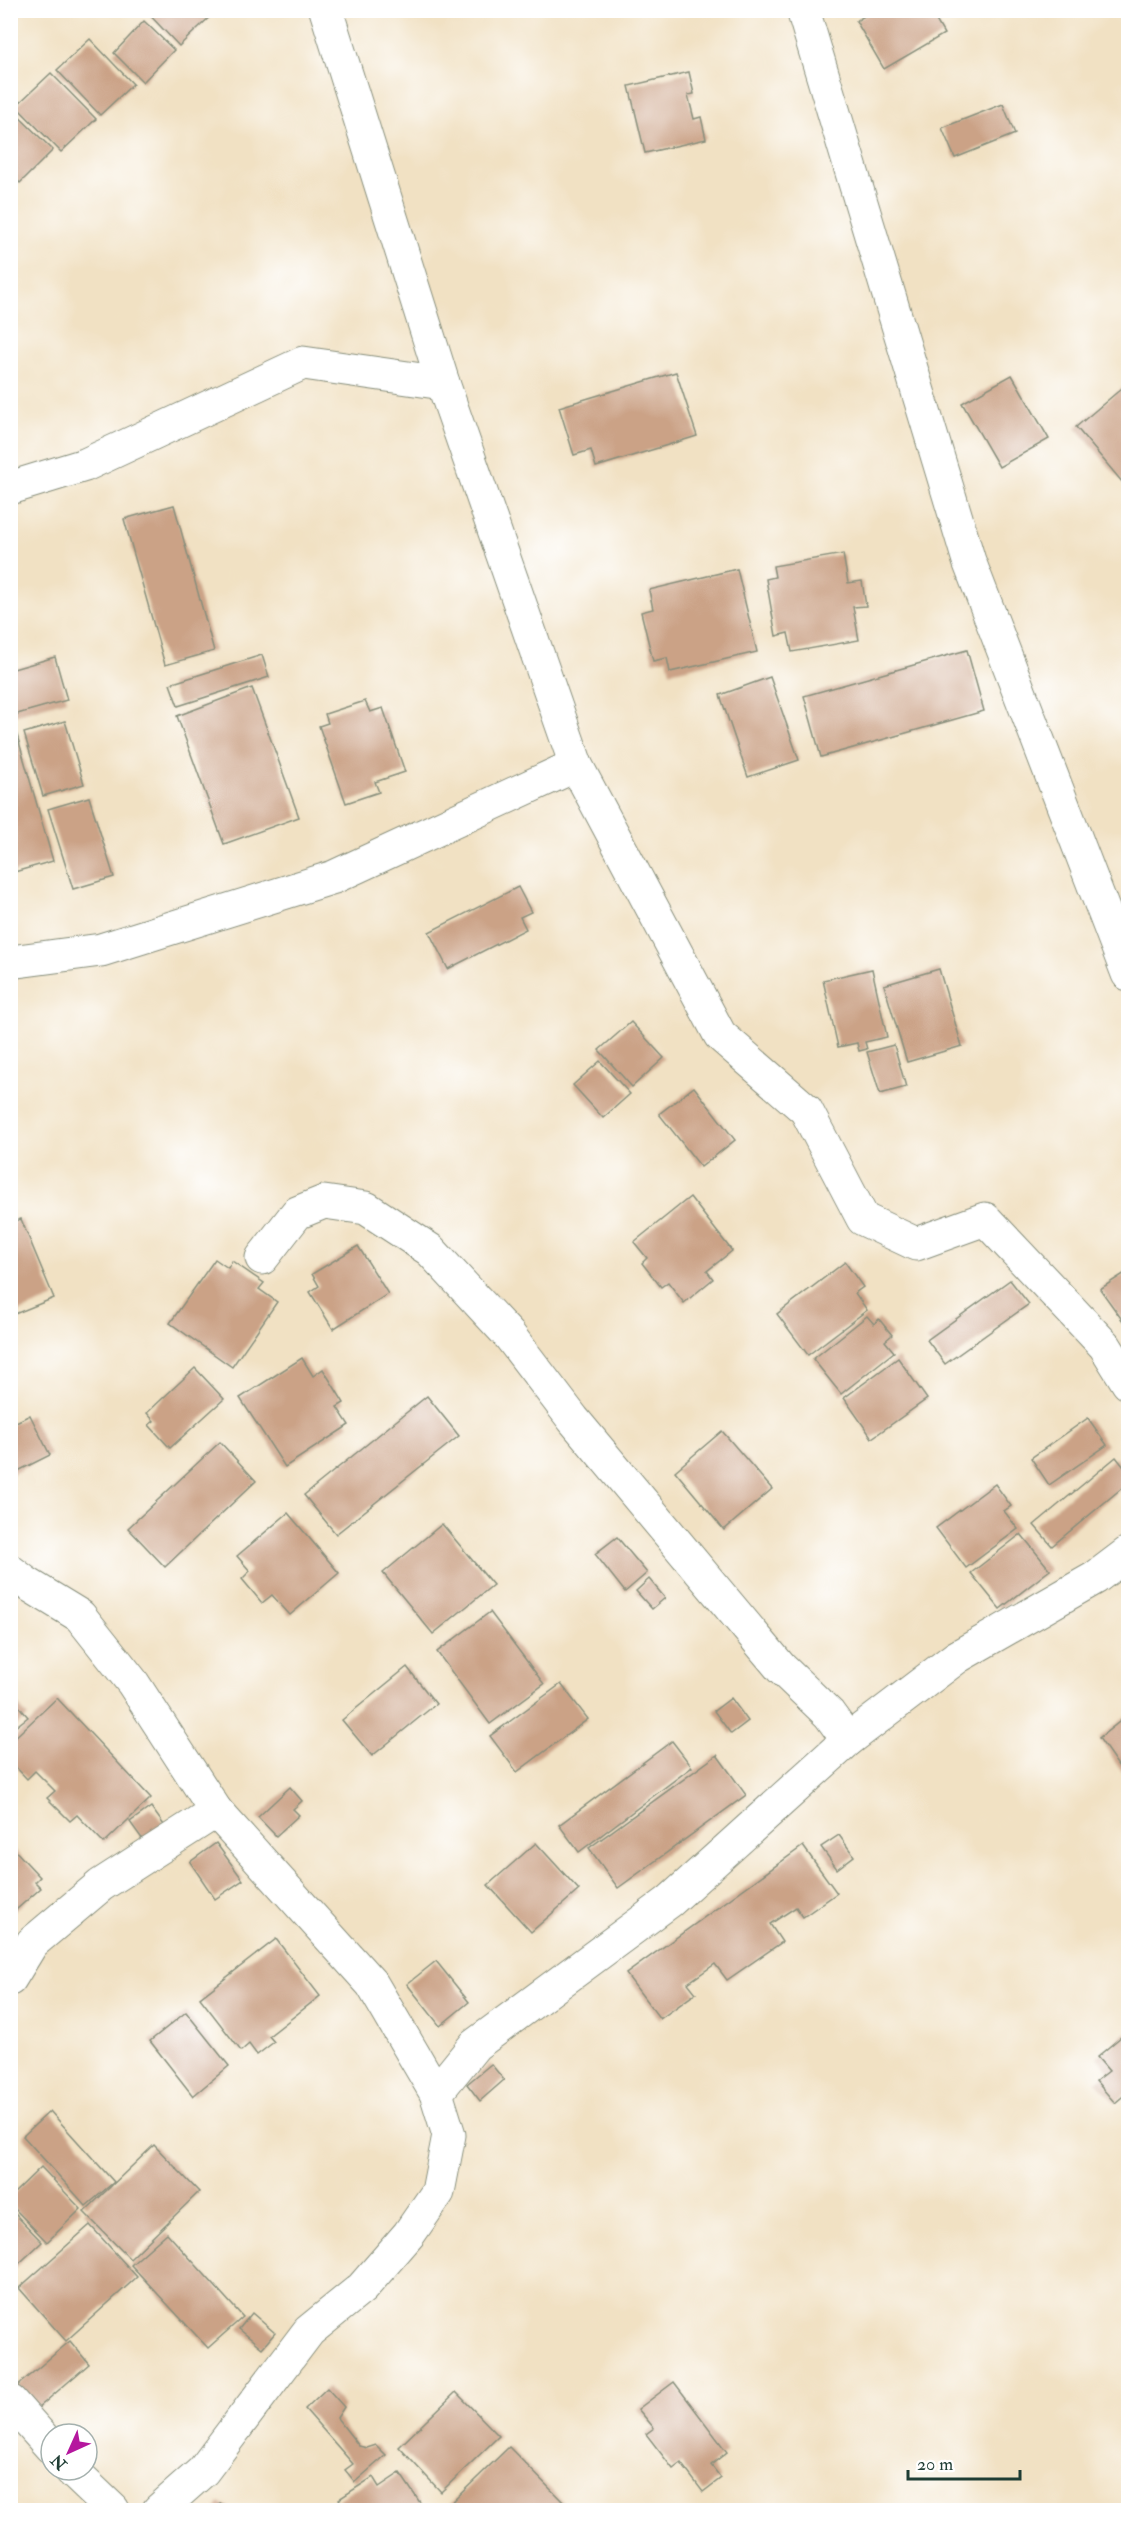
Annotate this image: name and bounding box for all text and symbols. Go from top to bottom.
north arrow [39,2422,99,2482]
scale bar [908,2443,1020,2481]
text: N [46,2449,72,2475]
text: 20 m [917,2453,953,2476]

